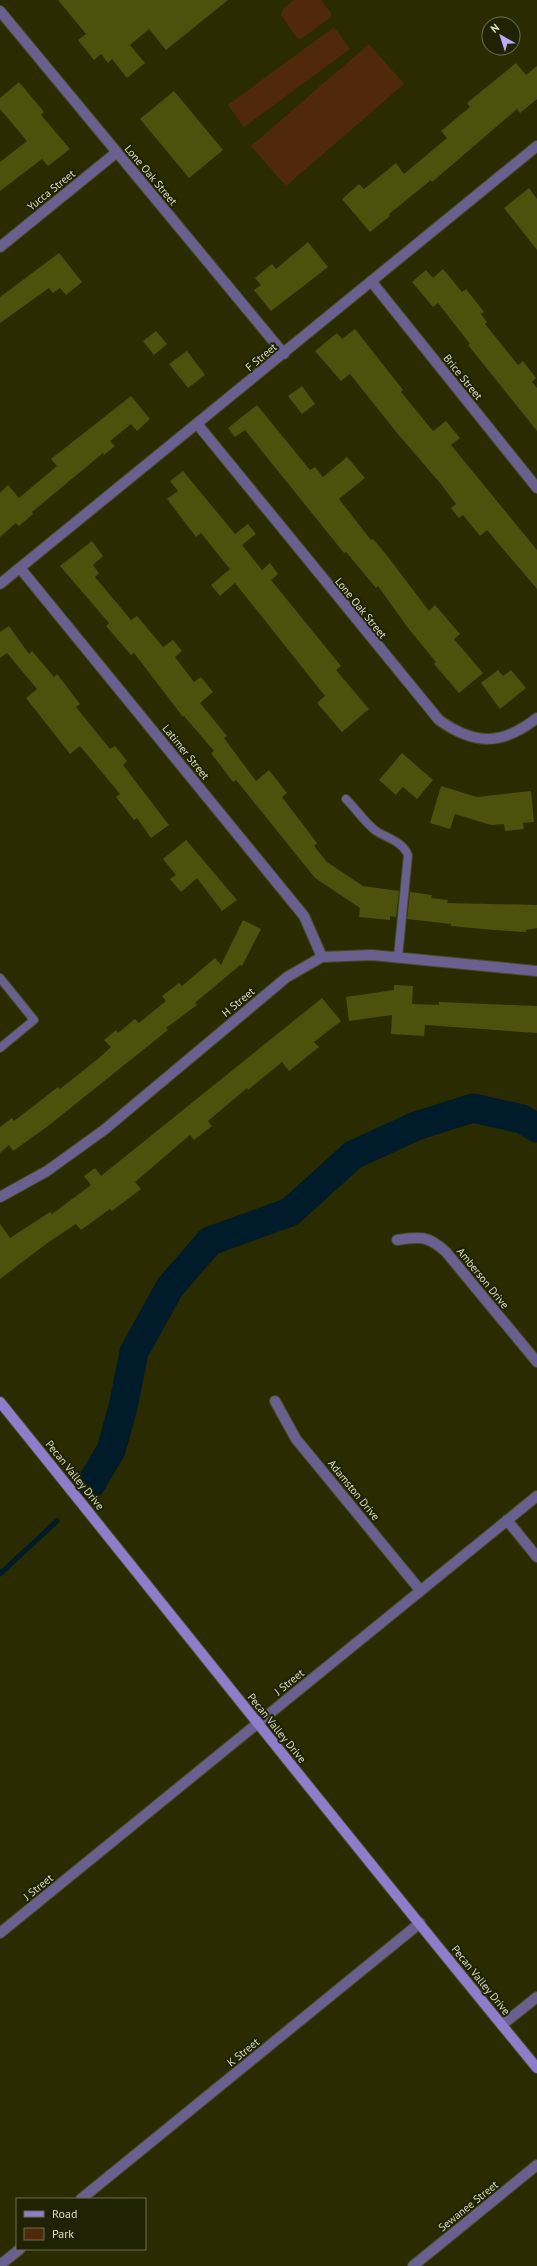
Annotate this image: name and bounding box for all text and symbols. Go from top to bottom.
north arrow [481,16,521,56]
text: N [487,21,502,36]
street label: Lone Oak Street [122,142,180,208]
street label: Yucca Street [24,166,78,214]
street label: F Street [242,340,280,374]
street label: Brice Street [440,351,486,403]
street label: Lone Oak Street [332,575,390,642]
street label: Latimer Street [160,722,213,783]
street label: H Street [219,984,257,1020]
street label: Amberson Drive [454,1245,512,1312]
street label: Pecan Valley Drive [43,1437,108,1513]
street label: Adamston Drive [325,1457,383,1524]
street label: J Street [271,1666,307,1699]
street label: Pecan Valley Drive [245,1690,310,1766]
street label: J Street [20,1871,56,1904]
street label: Pecan Valley Drive [449,1942,514,2018]
street label: K Street [224,2035,262,2069]
street label: Sewanee Street [435,2177,501,2234]
legend [16,2198,146,2250]
text: Road [52,2206,77,2221]
text: Park [52,2226,74,2241]

